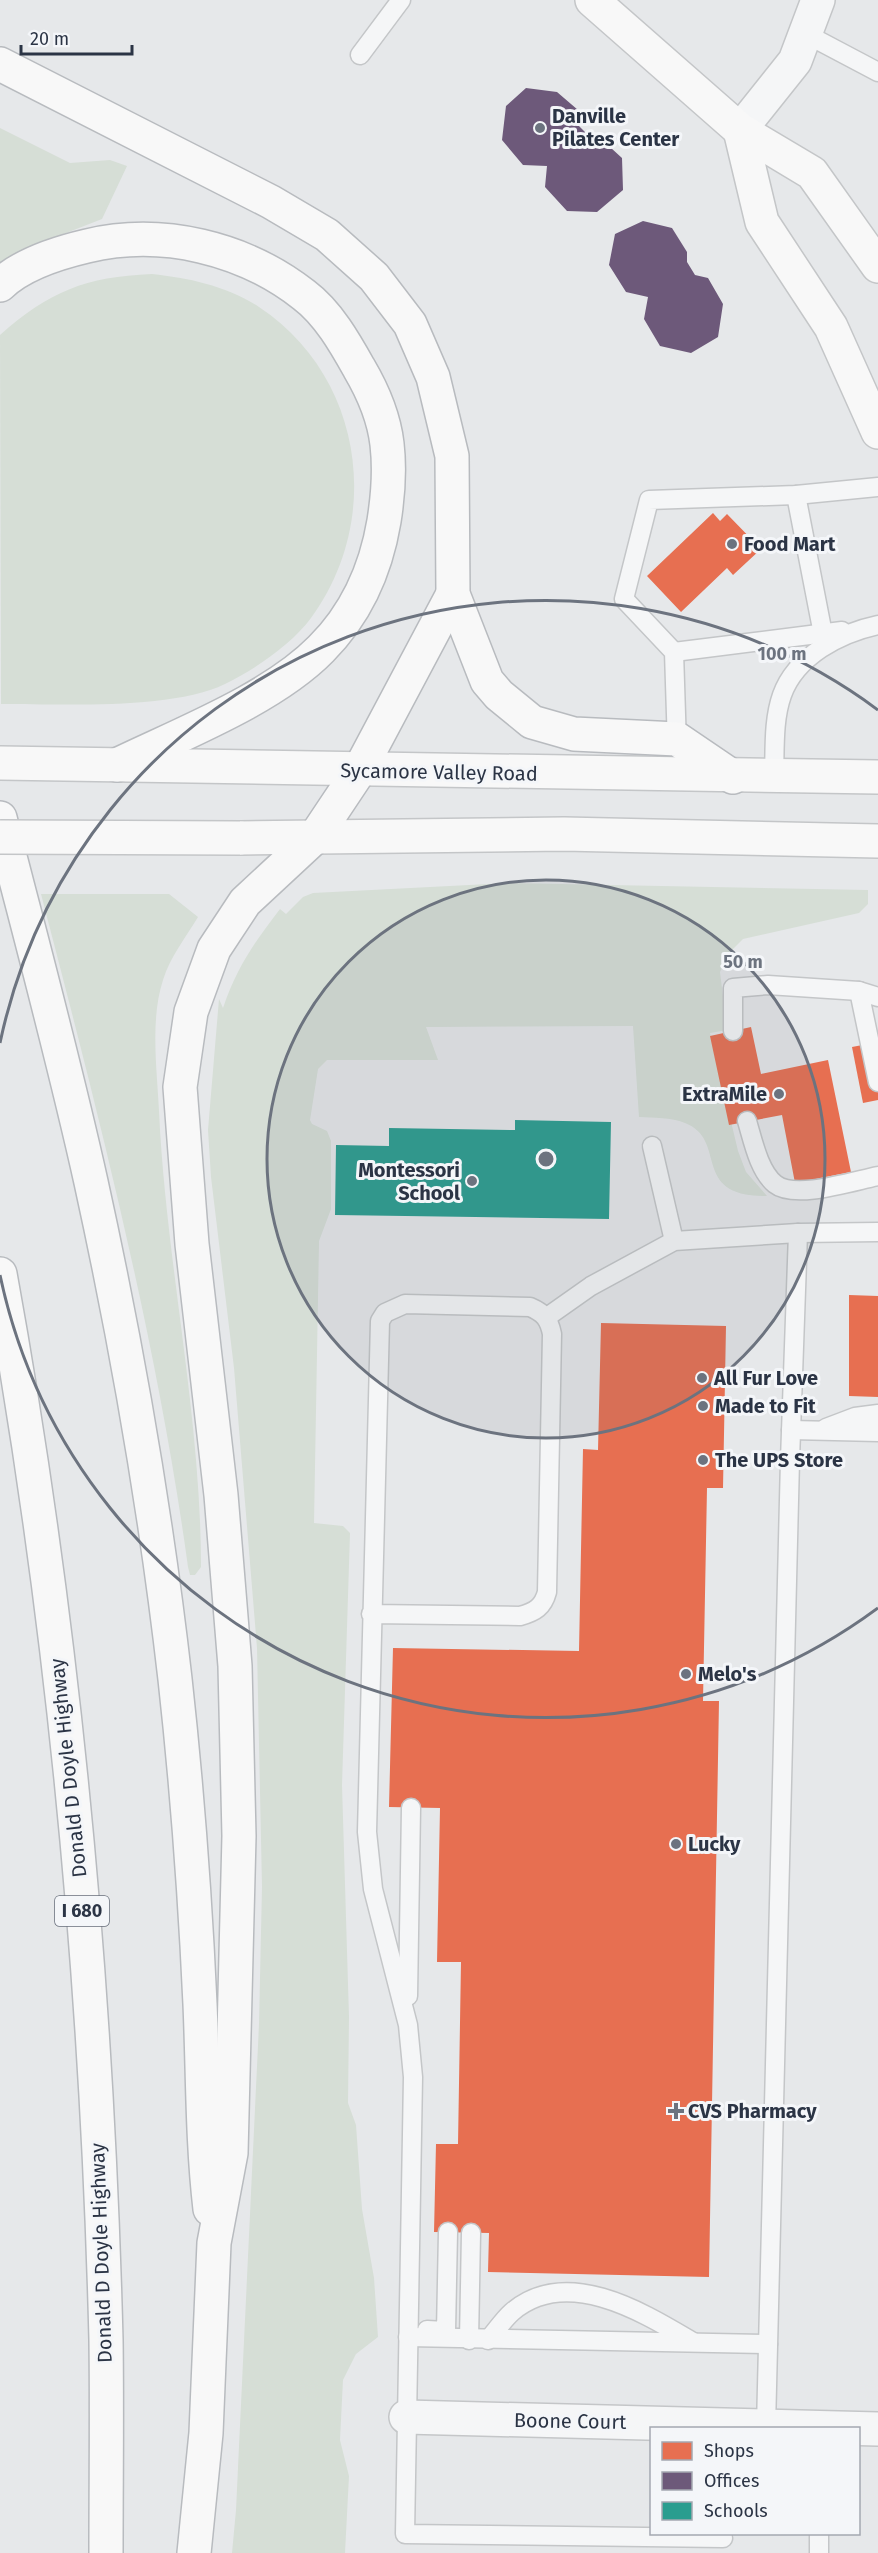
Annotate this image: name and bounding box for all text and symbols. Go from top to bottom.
scale bar [21,18,132,56]
text: 20 m [30,28,69,50]
place label: Danville Pilates Center [552,104,680,151]
marker: Danville Pilates Center [533,121,547,135]
place label: Food Mart [744,532,836,556]
marker: Food Mart [725,537,739,551]
text: 100 m [758,643,806,665]
street label: Sycamore Valley Road [340,758,538,786]
text: 50 m [723,951,763,973]
place label: ExtraMile [682,1082,767,1106]
marker: ExtraMile [772,1087,786,1101]
centre of rings [536,1149,556,1169]
place label: Montessori School [358,1158,460,1205]
marker: Montessori School [465,1174,479,1188]
place label: All Fur Love [713,1366,818,1390]
marker: All Fur Love [695,1371,709,1385]
place label: Made to Fit [715,1394,816,1418]
marker: Made to Fit [696,1399,710,1413]
place label: The UPS Store [715,1448,843,1472]
marker: The UPS Store [696,1453,710,1467]
street label: Donald D Doyle Highway [45,1657,91,1879]
place label: Melo's [698,1662,757,1686]
marker: Melo's [679,1667,693,1681]
place label: Lucky [688,1832,741,1856]
marker: Lucky [669,1837,683,1851]
road number: I 680 [55,1896,109,1926]
place label: CVS Pharmacy [688,2099,817,2123]
marker: CVS Pharmacy [669,2104,683,2118]
street label: Donald D Doyle Highway [85,2142,117,2364]
street label: Boone Court [514,2408,627,2434]
legend [650,2427,860,2535]
text: Shops [704,2440,754,2462]
text: Offices [704,2470,759,2492]
text: Schools [704,2500,768,2522]

